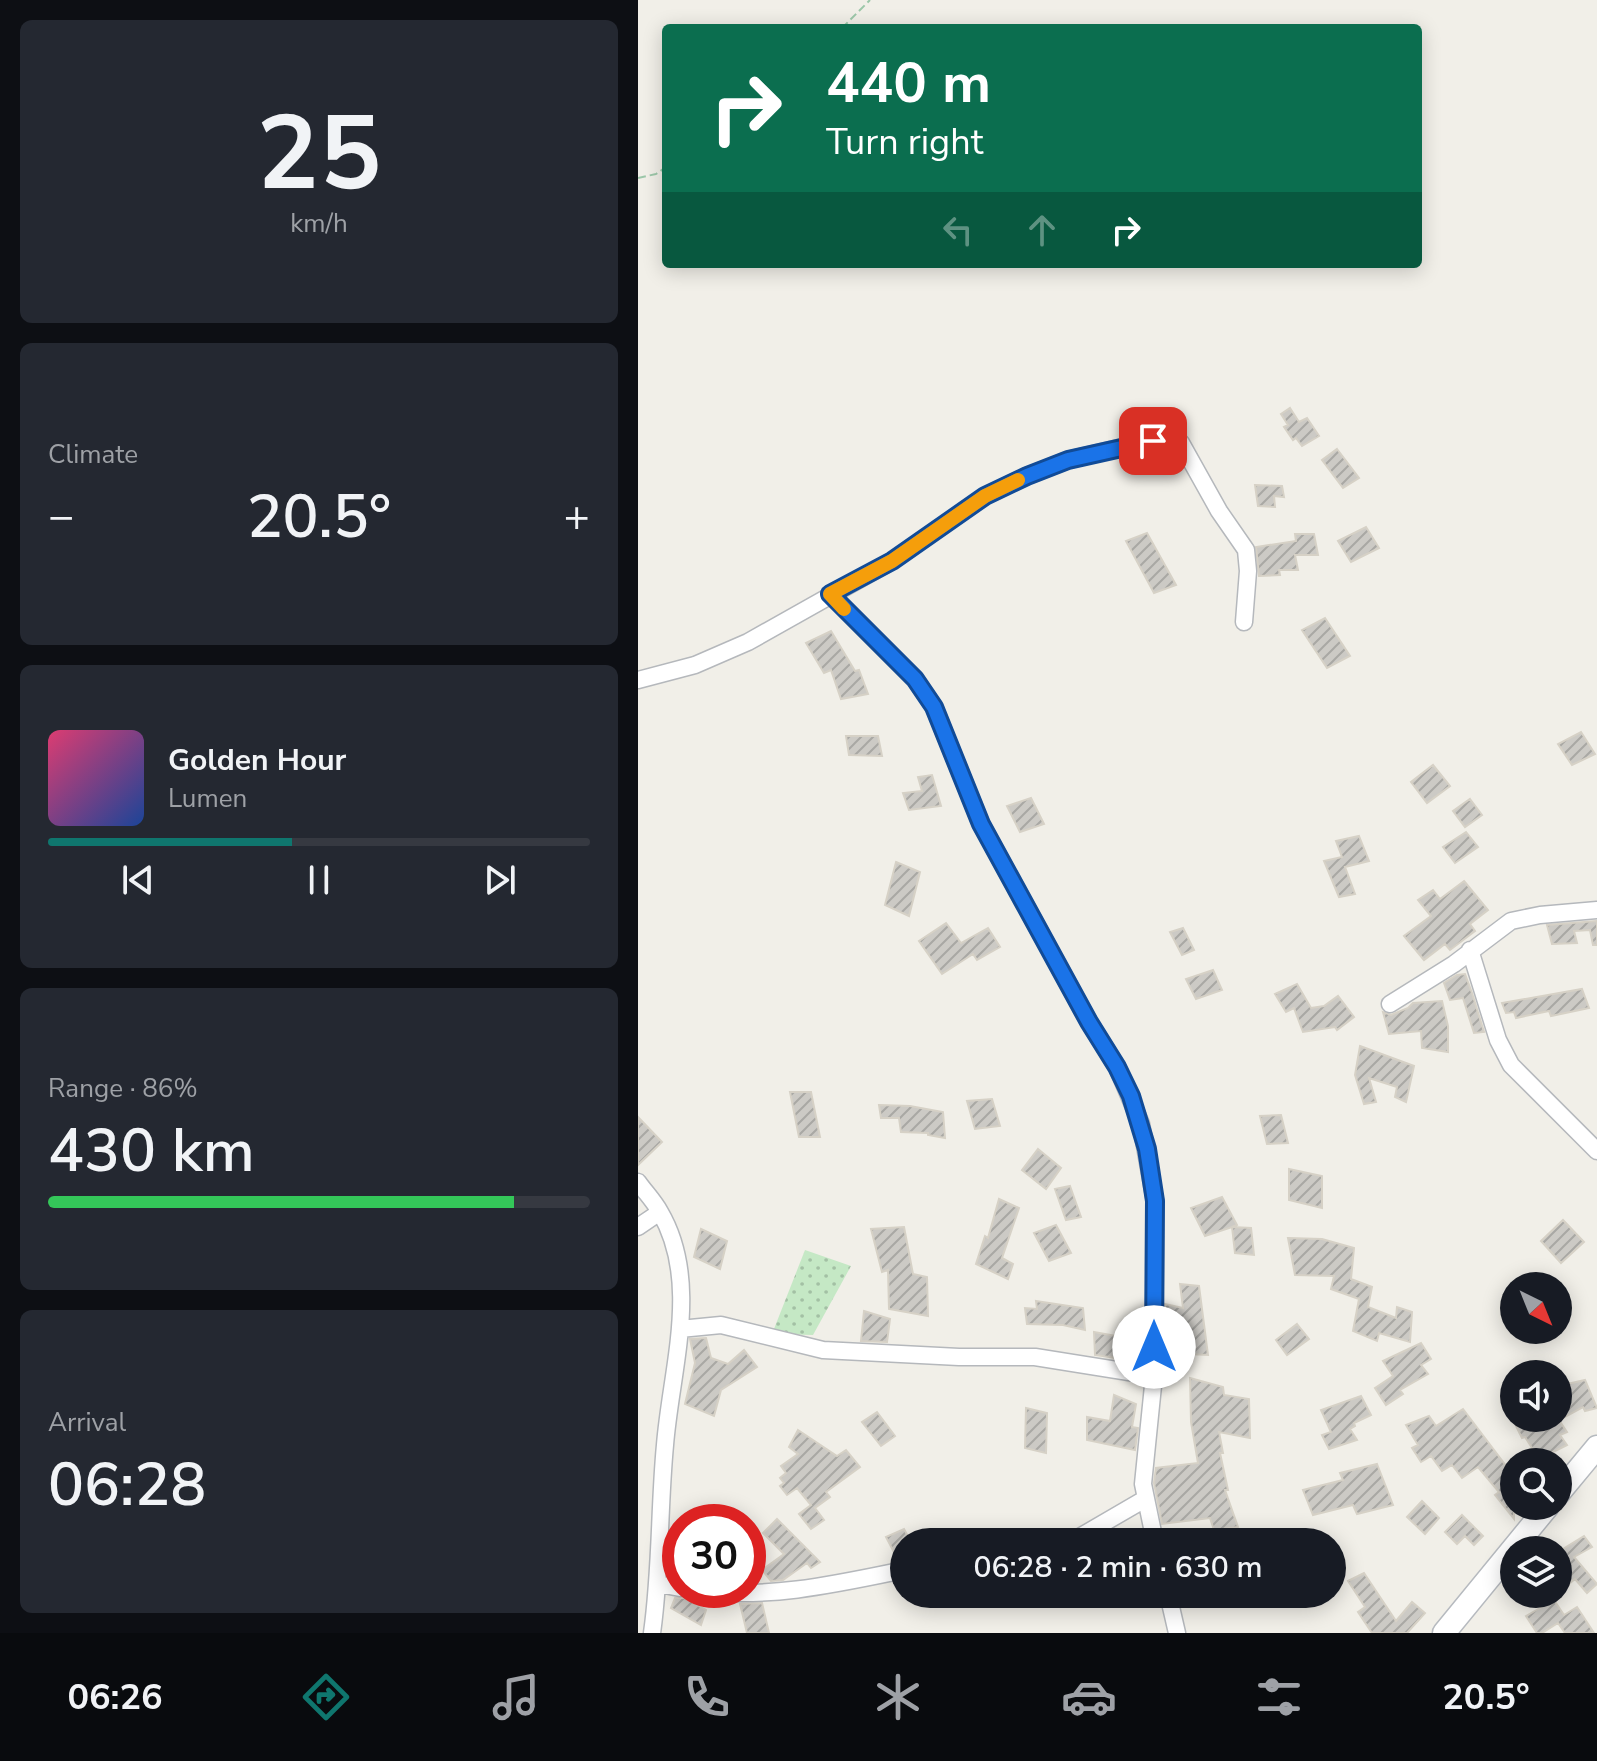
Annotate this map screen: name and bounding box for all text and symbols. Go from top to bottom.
text: 440 m [826,45,991,122]
icon: right [694,56,798,160]
text: 25 [257,83,381,225]
text: Turn right [826,118,983,167]
text: km/h [290,206,348,241]
icon: left [936,208,980,252]
icon: ahead [1020,208,1064,252]
icon: right [1104,208,1148,252]
pin [1119,407,1187,475]
icon: arrive [1131,419,1175,463]
text: Climate [48,437,138,472]
text: 20.5° [247,476,391,558]
text: − [48,487,74,547]
text: + [564,487,590,547]
text: Golden Hour [168,740,346,781]
text: Lumen [168,781,247,816]
icon: previous [116,858,160,902]
icon: pause [297,858,341,902]
icon: next [478,858,522,902]
text: Range · 86% [48,1071,198,1106]
text: 430 km [48,1110,255,1192]
north arrow [1500,1272,1572,1344]
map controls [1500,1272,1572,1608]
position arrow [1112,1305,1196,1389]
button: sound [1500,1360,1572,1432]
text: Arrival [48,1405,126,1440]
text: 06:28 [48,1444,206,1526]
button: search [1500,1448,1572,1520]
speed limit sign: 30 [662,1504,766,1608]
button: layers [1500,1536,1572,1608]
text: 06:28 · 2 min · 630 m [973,1547,1263,1588]
icon: directions [298,1669,354,1725]
icon: music [488,1669,544,1725]
icon: phone [679,1669,735,1725]
icon: climate [870,1669,926,1725]
icon: car [1061,1669,1117,1725]
icon: filters [1251,1669,1307,1725]
text: 06:26 [67,1673,163,1722]
text: 20.5° [1442,1673,1530,1722]

